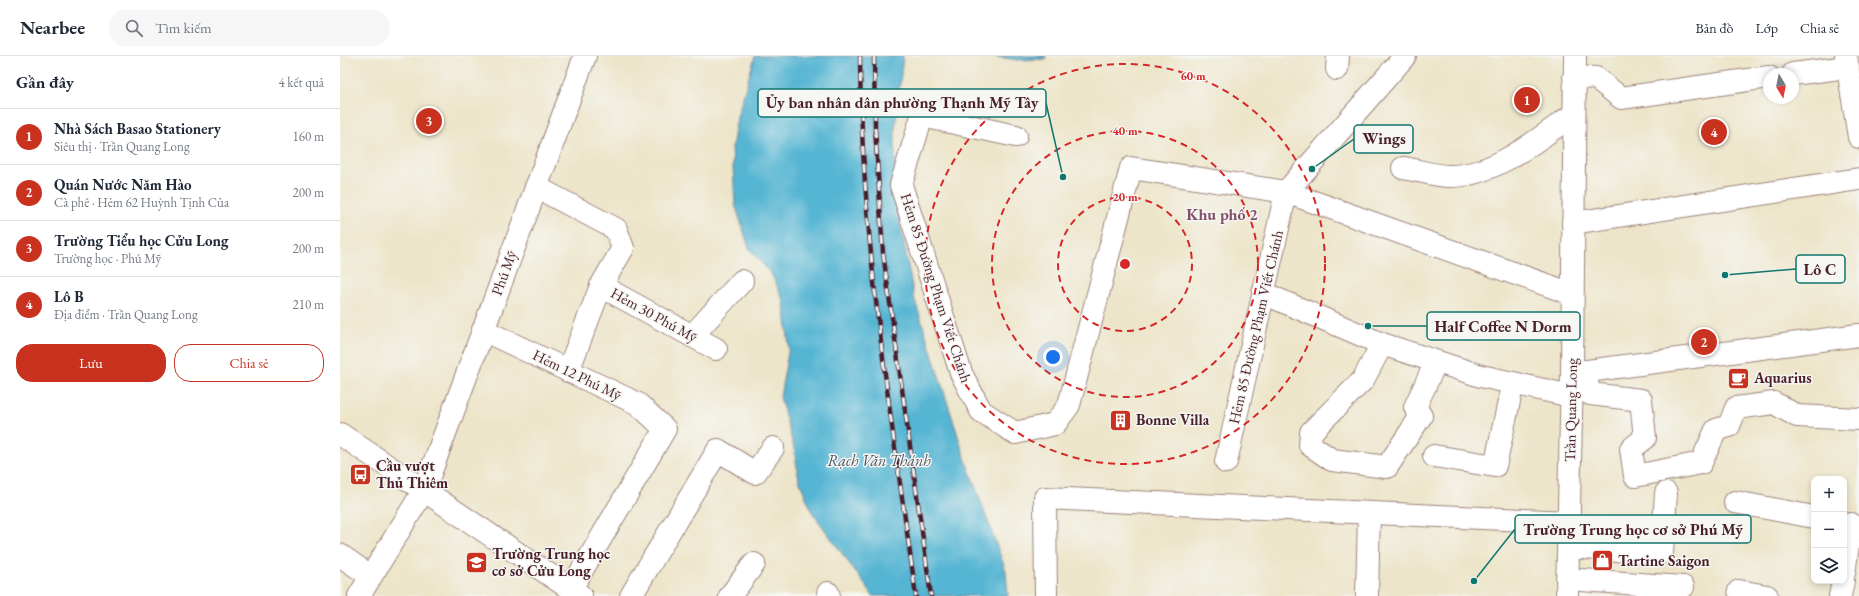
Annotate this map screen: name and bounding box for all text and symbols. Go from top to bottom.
search box [109,10,389,46]
text: Nearbee [20,15,85,40]
icon: search [123,17,145,39]
text: Tìm kiếm [155,18,212,37]
text: Bản đồ [1696,19,1734,37]
text: Lớp [1756,19,1778,37]
text: Chia sẻ [1800,19,1839,37]
text: 60 m [1180,68,1206,84]
north arrow [1763,68,1799,104]
text: Gần đây [16,71,74,93]
text: 4 kết quả [278,74,324,91]
pin: 1 [1514,85,1540,115]
callout: Ủy ban nhân dân phường Thạnh Mỹ Tây [758,89,1046,117]
text: Ủy ban nhân dân phường Thạnh Mỹ Tây [766,92,1039,113]
pin: 3 [416,106,442,136]
pin: 4 [1701,117,1727,147]
text: Nhà Sách Basao Stationery [54,119,221,138]
text: 40 m [1112,123,1138,139]
callout: Wings [1354,125,1413,153]
text: 1 [26,128,32,145]
text: 160 m [293,128,324,145]
text: Wings [1362,128,1406,149]
text: Siêu thị · Trần Quang Long [54,138,190,155]
text: Quán Nước Năm Hào [54,175,192,194]
text: 2 [26,184,32,201]
text: 200 m [293,184,324,201]
text: 20 m [1112,189,1138,205]
street label: Hẻm 85 Đường Phạm Viết Chánh [897,191,976,385]
text: Cà phê · Hẻm 62 Huỳnh Tịnh Của [54,194,229,211]
district label: Khu phố 2 [1186,204,1258,225]
street label: Hẻm 85 Đường Phạm Viết Chánh [1224,228,1287,426]
text: Trường Tiểu học Cửu Long [54,231,229,250]
text: 3 [26,240,32,257]
text: 200 m [293,240,324,257]
street label: Phú Mỹ [487,247,521,298]
text: Trường học · Phú Mỹ [54,250,161,267]
callout: Lô C [1796,255,1845,283]
centre of rings [1118,257,1132,271]
text: Lô C [1804,259,1836,280]
street label: Hẻm 30 Phú Mỹ [607,283,701,346]
text: Lô B [54,287,84,306]
text: 4 [26,296,32,313]
text: 210 m [293,296,324,313]
text: Địa điểm · Trần Quang Long [54,306,198,323]
callout: Half Coffee N Dorm [1427,312,1580,340]
text: Half Coffee N Dorm [1434,316,1572,337]
pin: 2 [1691,327,1717,357]
button: Lưu [16,344,166,382]
button: Chia sẻ [174,344,324,382]
street label: Hẻm 12 Phú Mỹ [530,345,625,404]
your location [1043,347,1063,367]
street label: Trần Quang Long [1560,357,1581,462]
cafe icon: Aquarius [1725,365,1751,391]
place label: Aquarius [1753,368,1812,387]
building icon: Bonne Villa [1107,407,1133,433]
place label: Bonne Villa [1136,410,1210,429]
water label: Rạch Văn Thánh [827,450,931,471]
place label: Cầu vượt Thủ Thiêm [376,456,448,492]
bus stop icon: Cầu vượt Thủ Thiêm [348,462,374,488]
map controls [1811,476,1847,584]
button: + [1811,476,1847,512]
button: − [1811,512,1847,548]
callout: Trường Trung học cơ sở Phú Mỹ [1515,515,1751,543]
text: Trường Trung học cơ sở Phú Mỹ [1523,519,1743,540]
place label: Trường Trung học cơ sở Cửu Long [492,544,610,580]
shop icon: Tartine Saigon [1589,548,1615,574]
button: layers [1811,548,1847,584]
school or university icon: Trường Trung học cơ sở Cửu Long [464,550,490,576]
place label: Tartine Saigon [1618,551,1710,570]

